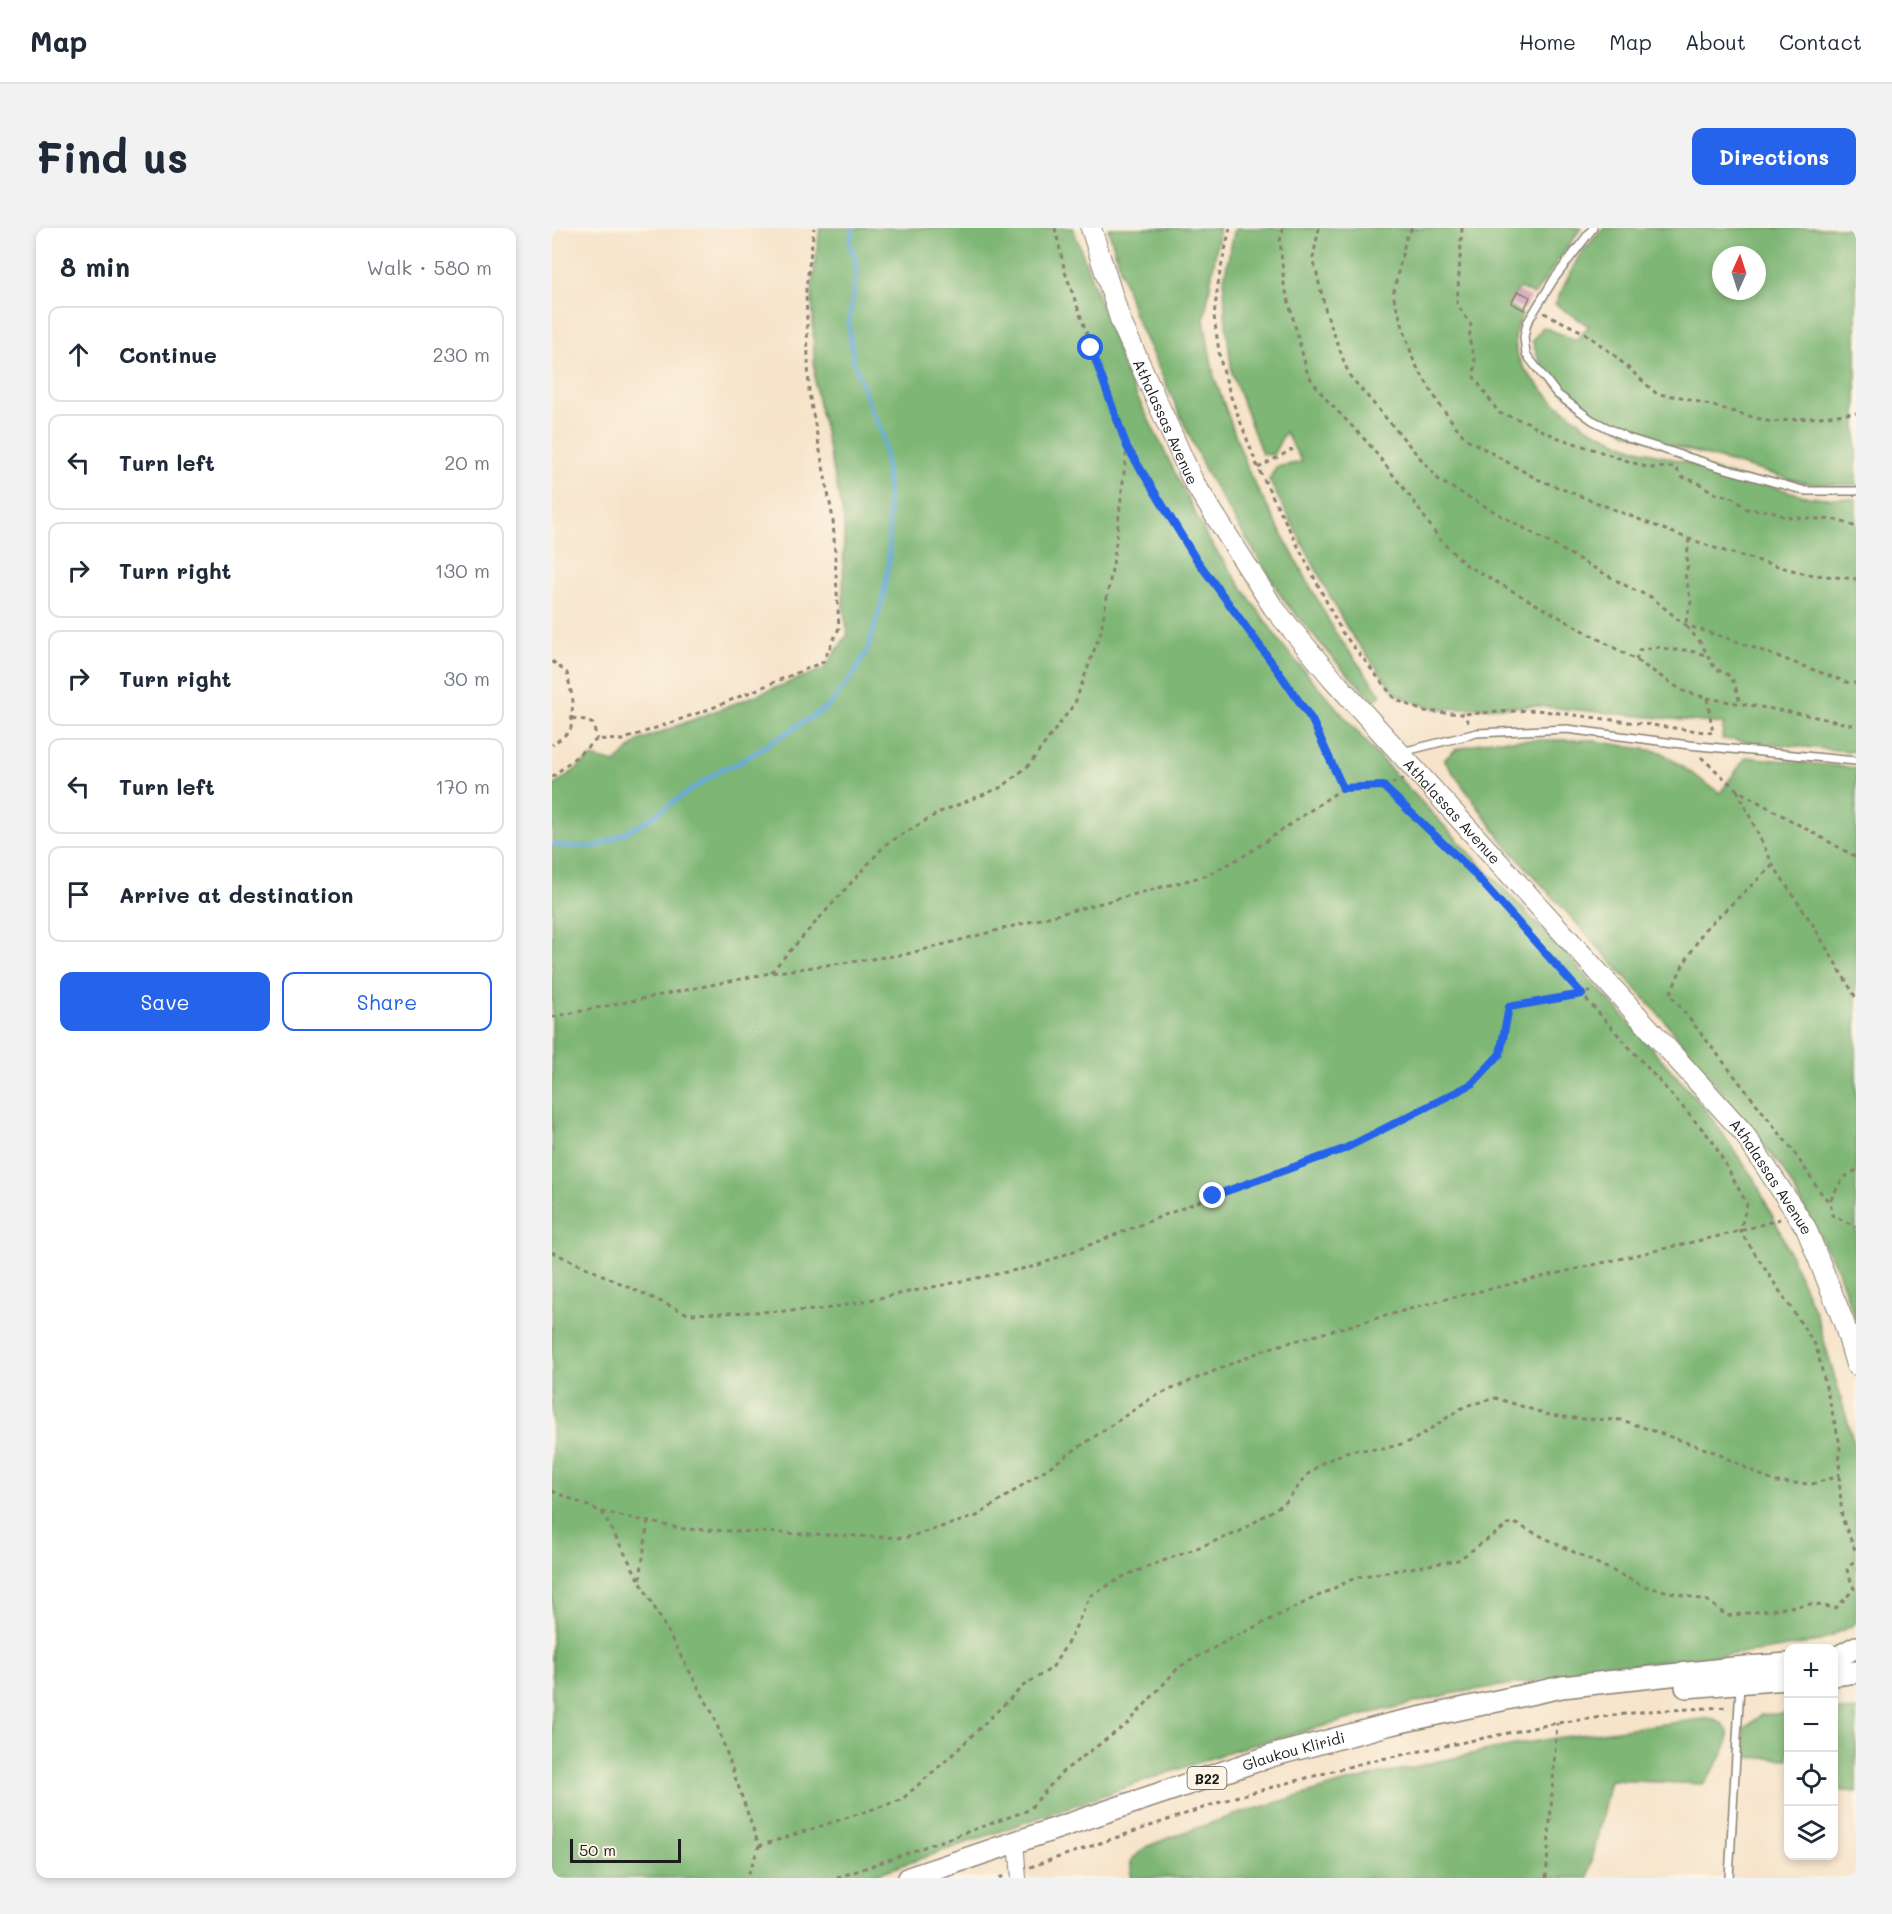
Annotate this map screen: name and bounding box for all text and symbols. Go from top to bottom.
text: Map [30,23,87,59]
text: Home [1519,28,1576,55]
text: Map [1609,28,1652,55]
text: About [1685,28,1746,55]
text: Contact [1779,28,1862,55]
button: Directions [1692,128,1856,185]
text: Find us [36,129,188,184]
north arrow [1712,246,1766,300]
text: 8 min [60,250,130,284]
text: Walk · 580 m [366,254,492,280]
route start [1077,334,1103,360]
icon: ahead [62,338,95,371]
text: Continue [119,340,217,369]
text: 230 m [432,341,490,367]
street label: Athalassas Avenue [1129,356,1203,488]
icon: left [62,446,95,479]
text: Turn left [119,448,215,477]
text: 20 m [444,449,490,475]
icon: right [62,554,95,587]
text: Turn right [119,556,231,585]
text: 130 m [435,557,490,583]
icon: right [62,662,95,695]
text: Turn right [119,664,231,693]
text: 30 m [444,665,490,691]
street label: Athalassas Avenue [1399,754,1505,868]
icon: left [62,770,95,803]
text: Turn left [119,772,215,801]
text: 170 m [435,773,490,799]
icon: arrive [62,878,95,911]
text: Arrive at destination [119,880,354,909]
button: Save [60,972,270,1031]
button: Share [282,972,492,1031]
street label: Athalassas Avenue [1725,1114,1818,1237]
route end [1199,1182,1225,1208]
map controls [1784,1644,1838,1860]
button: + [1784,1644,1838,1698]
button: − [1784,1698,1838,1752]
street label: Glaukou Kliridi [1239,1727,1347,1775]
button: locate [1784,1752,1838,1806]
road number: B22 [1188,1767,1226,1789]
button: layers [1784,1806,1838,1860]
scale bar [570,1836,681,1864]
text: 50 m [579,1839,616,1860]

